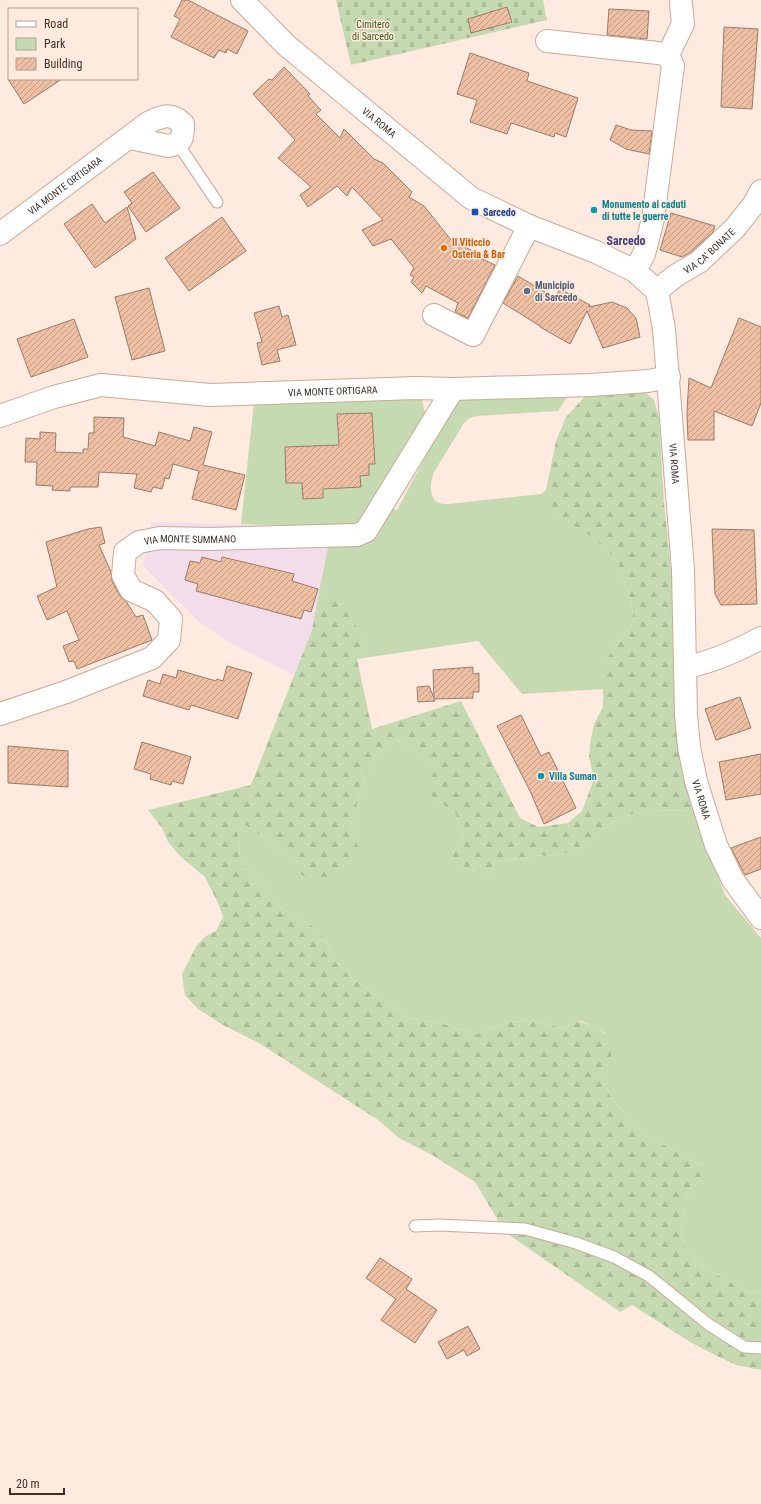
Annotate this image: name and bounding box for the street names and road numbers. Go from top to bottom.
street label: VIA ROMA [360,105,398,140]
street label: VIA MONTE ORTIGARA [26,154,105,217]
street label: VIA CA' BONATE [681,226,737,276]
street label: VIA MONTE ORTIGARA [288,384,378,398]
street label: VIA ROMA [667,443,681,485]
street label: VIA MONTE SUMMANO [143,533,236,547]
street label: VIA ROMA [690,778,713,821]

